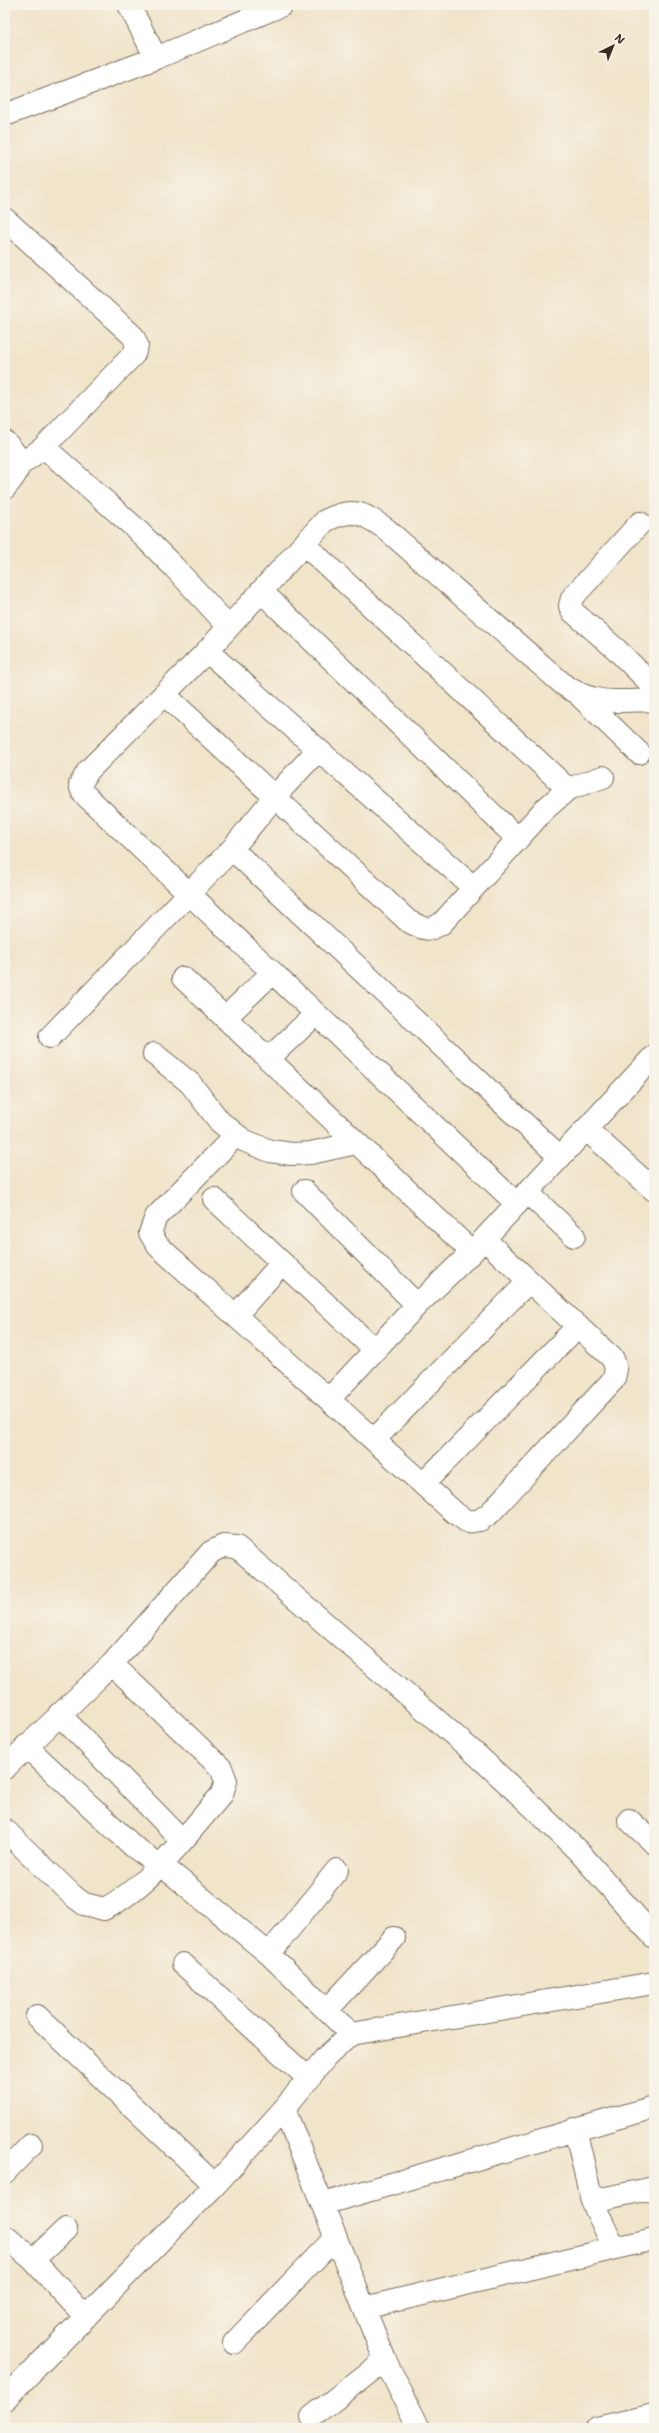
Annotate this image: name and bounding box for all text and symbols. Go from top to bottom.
north arrow [593,26,633,66]
text: N [611,31,628,48]

